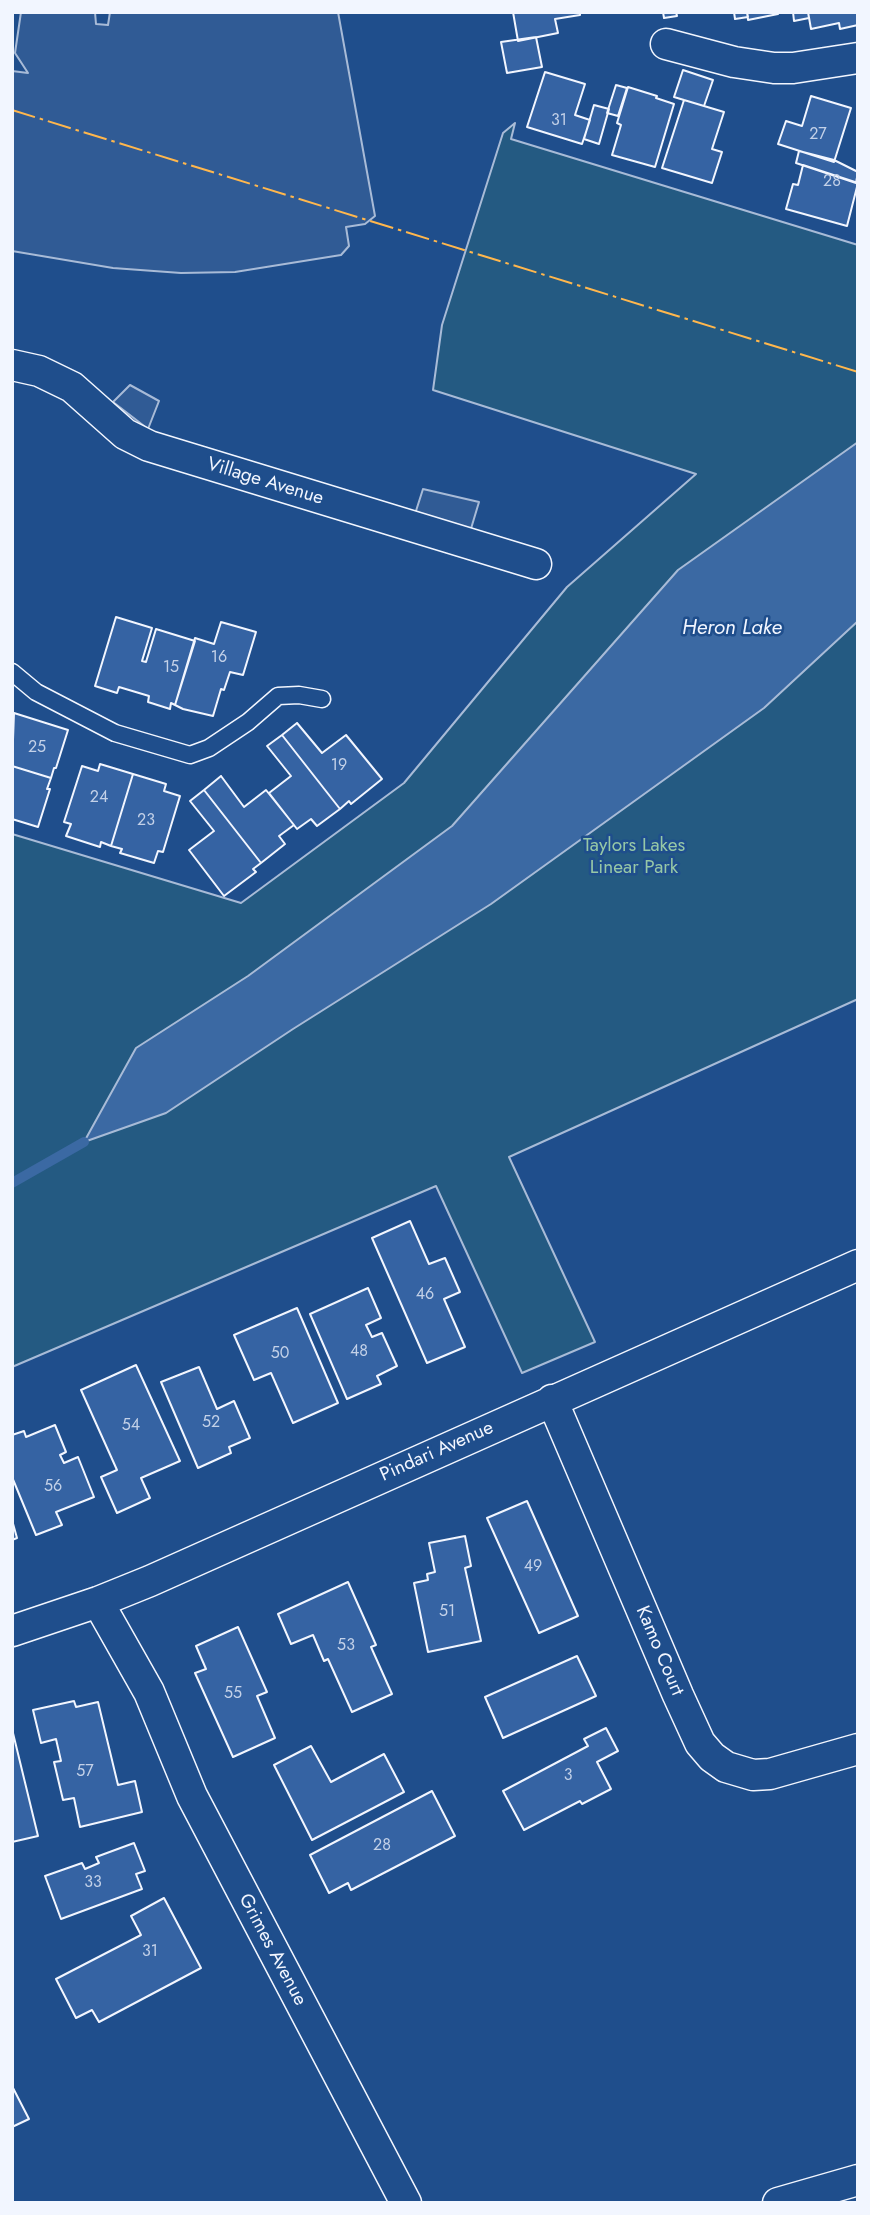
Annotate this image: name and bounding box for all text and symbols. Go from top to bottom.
house number: 31 [551,111,567,131]
house number: 27 [809,125,827,145]
house number: 28 [823,172,841,192]
street label: Village Avenue [204,453,326,511]
water label: Heron Lake [682,616,782,642]
house number: 16 [211,648,227,668]
house number: 15 [163,658,179,678]
house number: 25 [28,738,46,758]
house number: 19 [331,756,347,776]
house number: 24 [90,788,108,808]
house number: 23 [137,811,155,831]
park label: Taylors Lakes Linear Park [583,835,685,879]
house number: 46 [416,1285,434,1305]
house number: 48 [350,1342,368,1362]
house number: 50 [271,1344,289,1364]
house number: 52 [202,1413,220,1433]
house number: 54 [122,1416,140,1436]
street label: Pindari Avenue [377,1417,497,1487]
house number: 56 [44,1477,62,1497]
house number: 49 [524,1557,542,1577]
house number: 51 [439,1602,455,1622]
street label: Kamo Court [630,1603,688,1699]
house number: 53 [337,1636,355,1656]
house number: 55 [224,1684,242,1704]
house number: 57 [76,1762,94,1782]
house number: 3 [564,1766,572,1786]
house number: 28 [373,1836,391,1856]
house number: 33 [84,1873,102,1893]
street label: Grimes Avenue [233,1890,311,2010]
house number: 31 [142,1942,158,1962]

